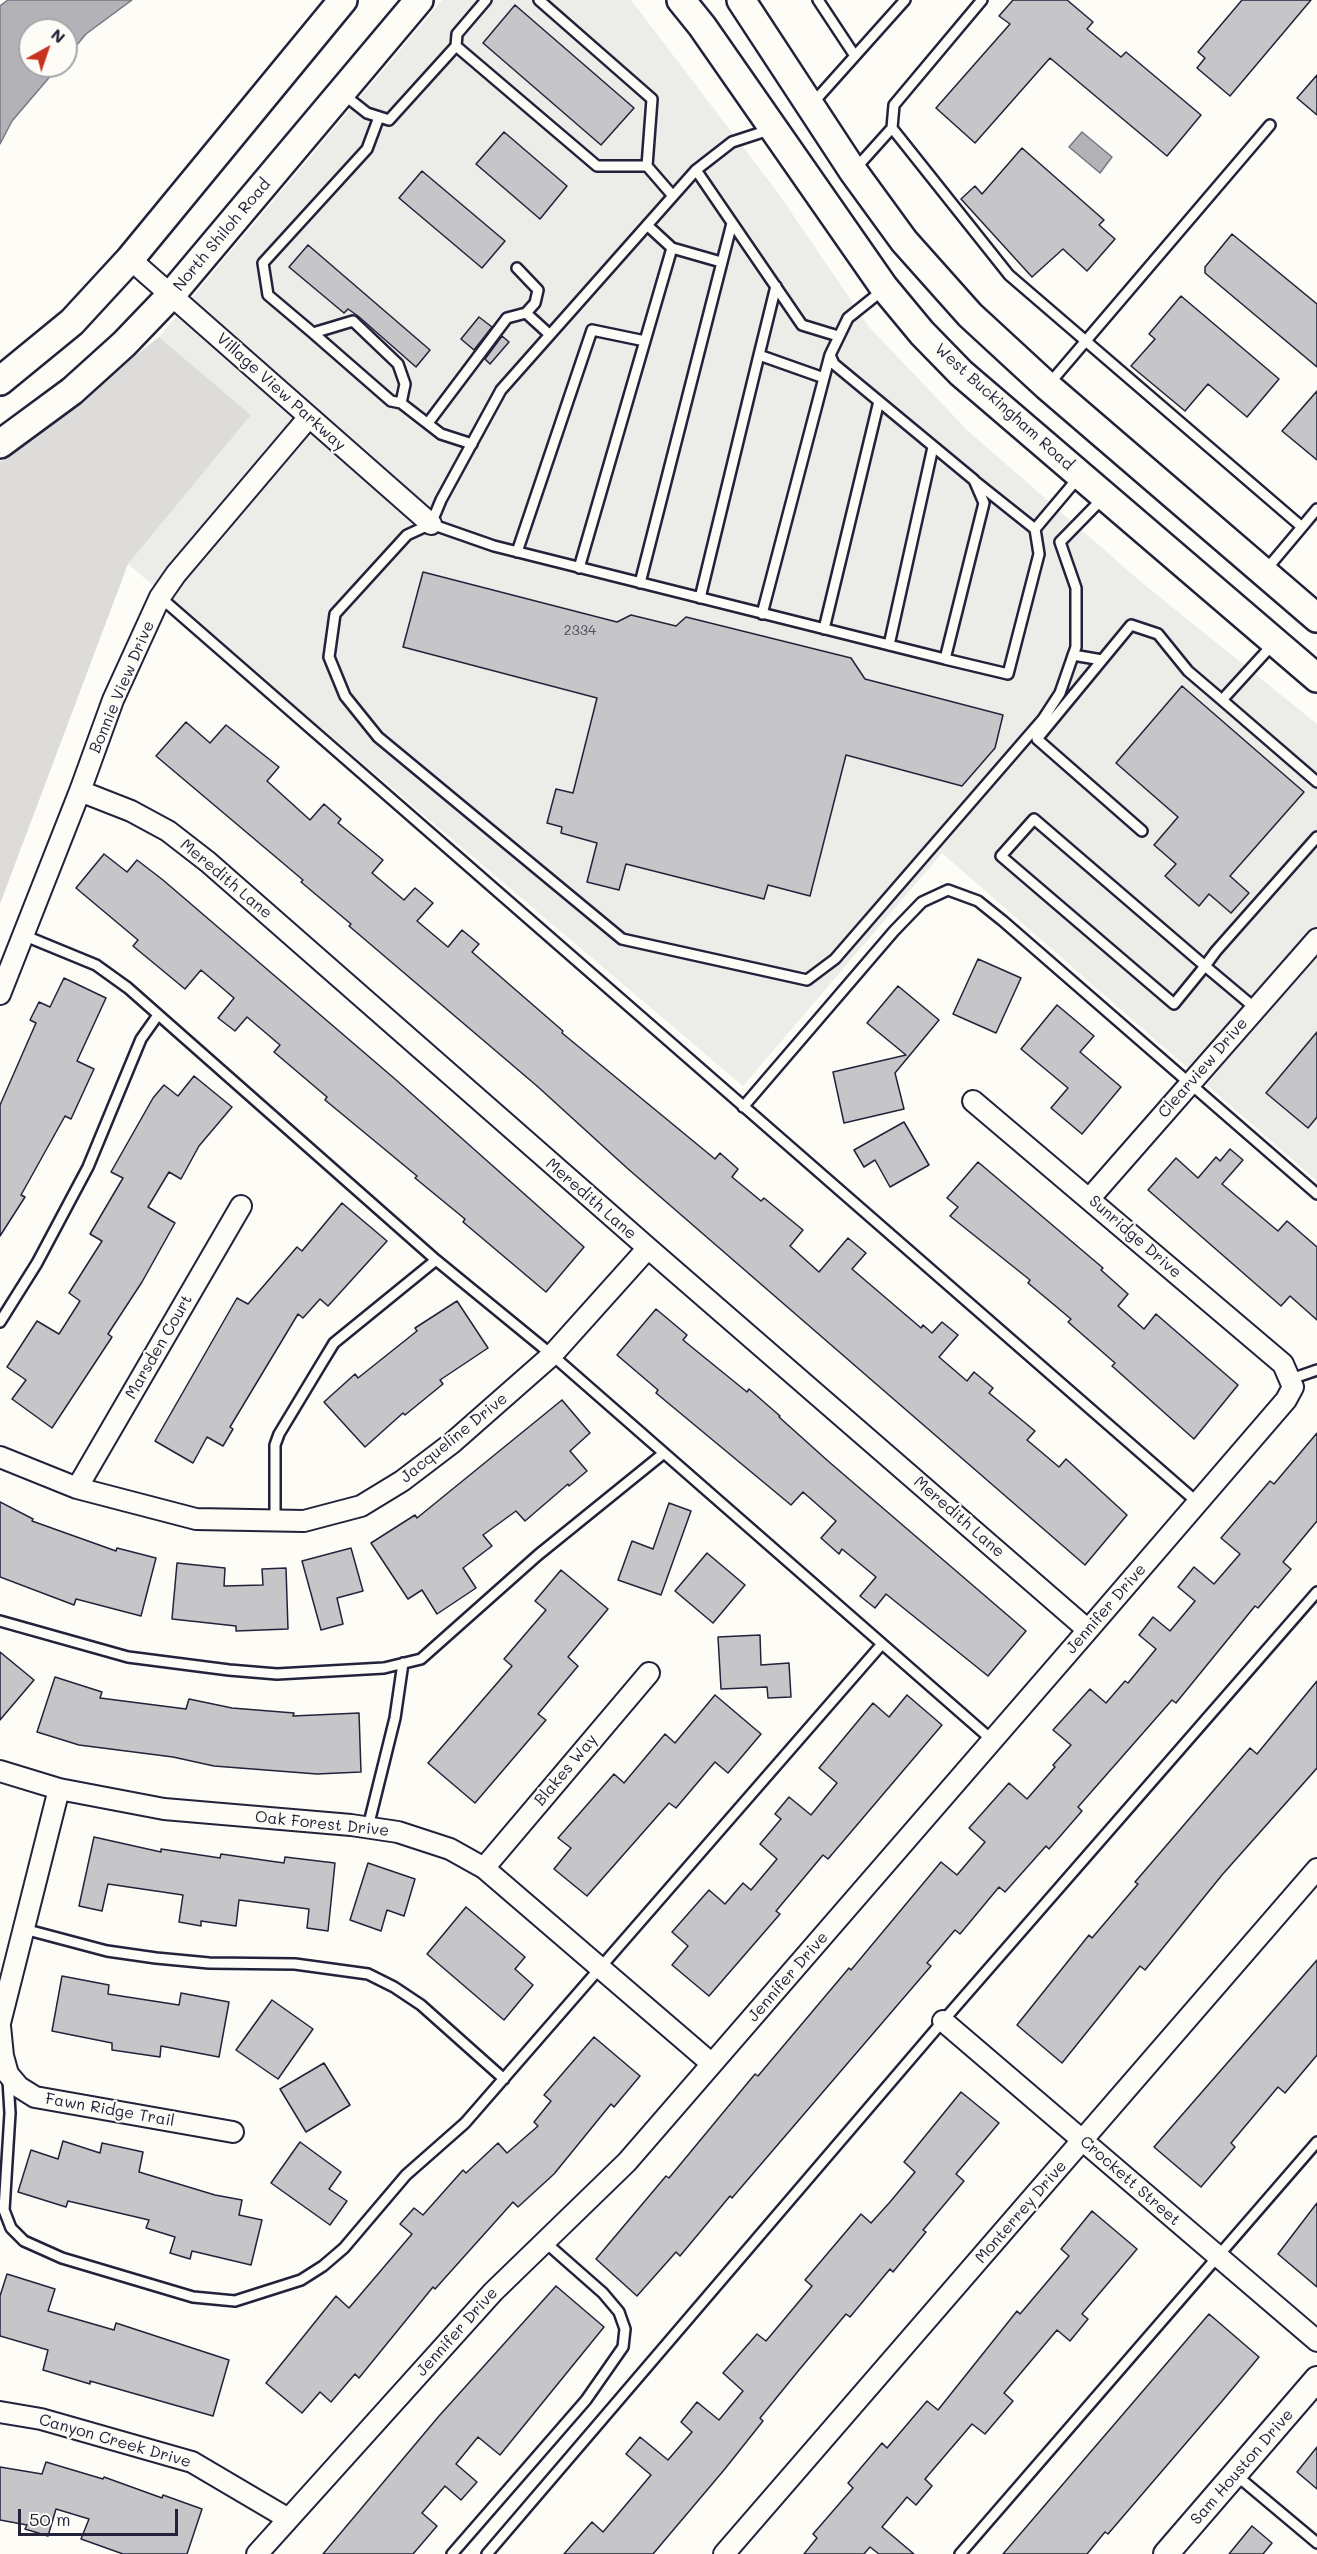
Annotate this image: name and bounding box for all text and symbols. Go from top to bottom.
north arrow [18,18,78,78]
text: N [47,23,70,47]
street label: North Shiloh Road [169,175,275,295]
street label: Village View Parkway [212,329,350,455]
street label: West Buckingham Road [931,340,1077,474]
street label: Bonnie View Drive [85,618,159,756]
house number: 2334 [564,623,596,639]
street label: Meredith Lane [176,835,276,923]
street label: Clearview Drive [1154,1014,1252,1122]
street label: Meredith Lane [542,1154,640,1244]
street label: Sunridge Drive [1085,1192,1185,1282]
street label: Marsden Court [121,1291,197,1403]
street label: Jacqueline Drive [397,1389,511,1487]
street label: Meredith Lane [910,1472,1008,1562]
street label: Jennifer Drive [1062,1560,1150,1658]
street label: Blakes Way [530,1730,602,1810]
street label: Oak Forest Drive [254,1807,390,1841]
street label: Jennifer Drive [744,1928,832,2026]
street label: Fawn Ridge Trail [44,2089,176,2131]
street label: Crockett Street [1076,2132,1184,2230]
street label: Monterrey Drive [971,2157,1071,2267]
street label: Jennifer Drive [412,2284,502,2380]
street label: Sam Houston Drive [1187,2405,1297,2529]
street label: Canyon Creek Drive [37,2410,193,2472]
scale bar [21,2497,182,2535]
text: 50 m [29,2507,71,2531]

